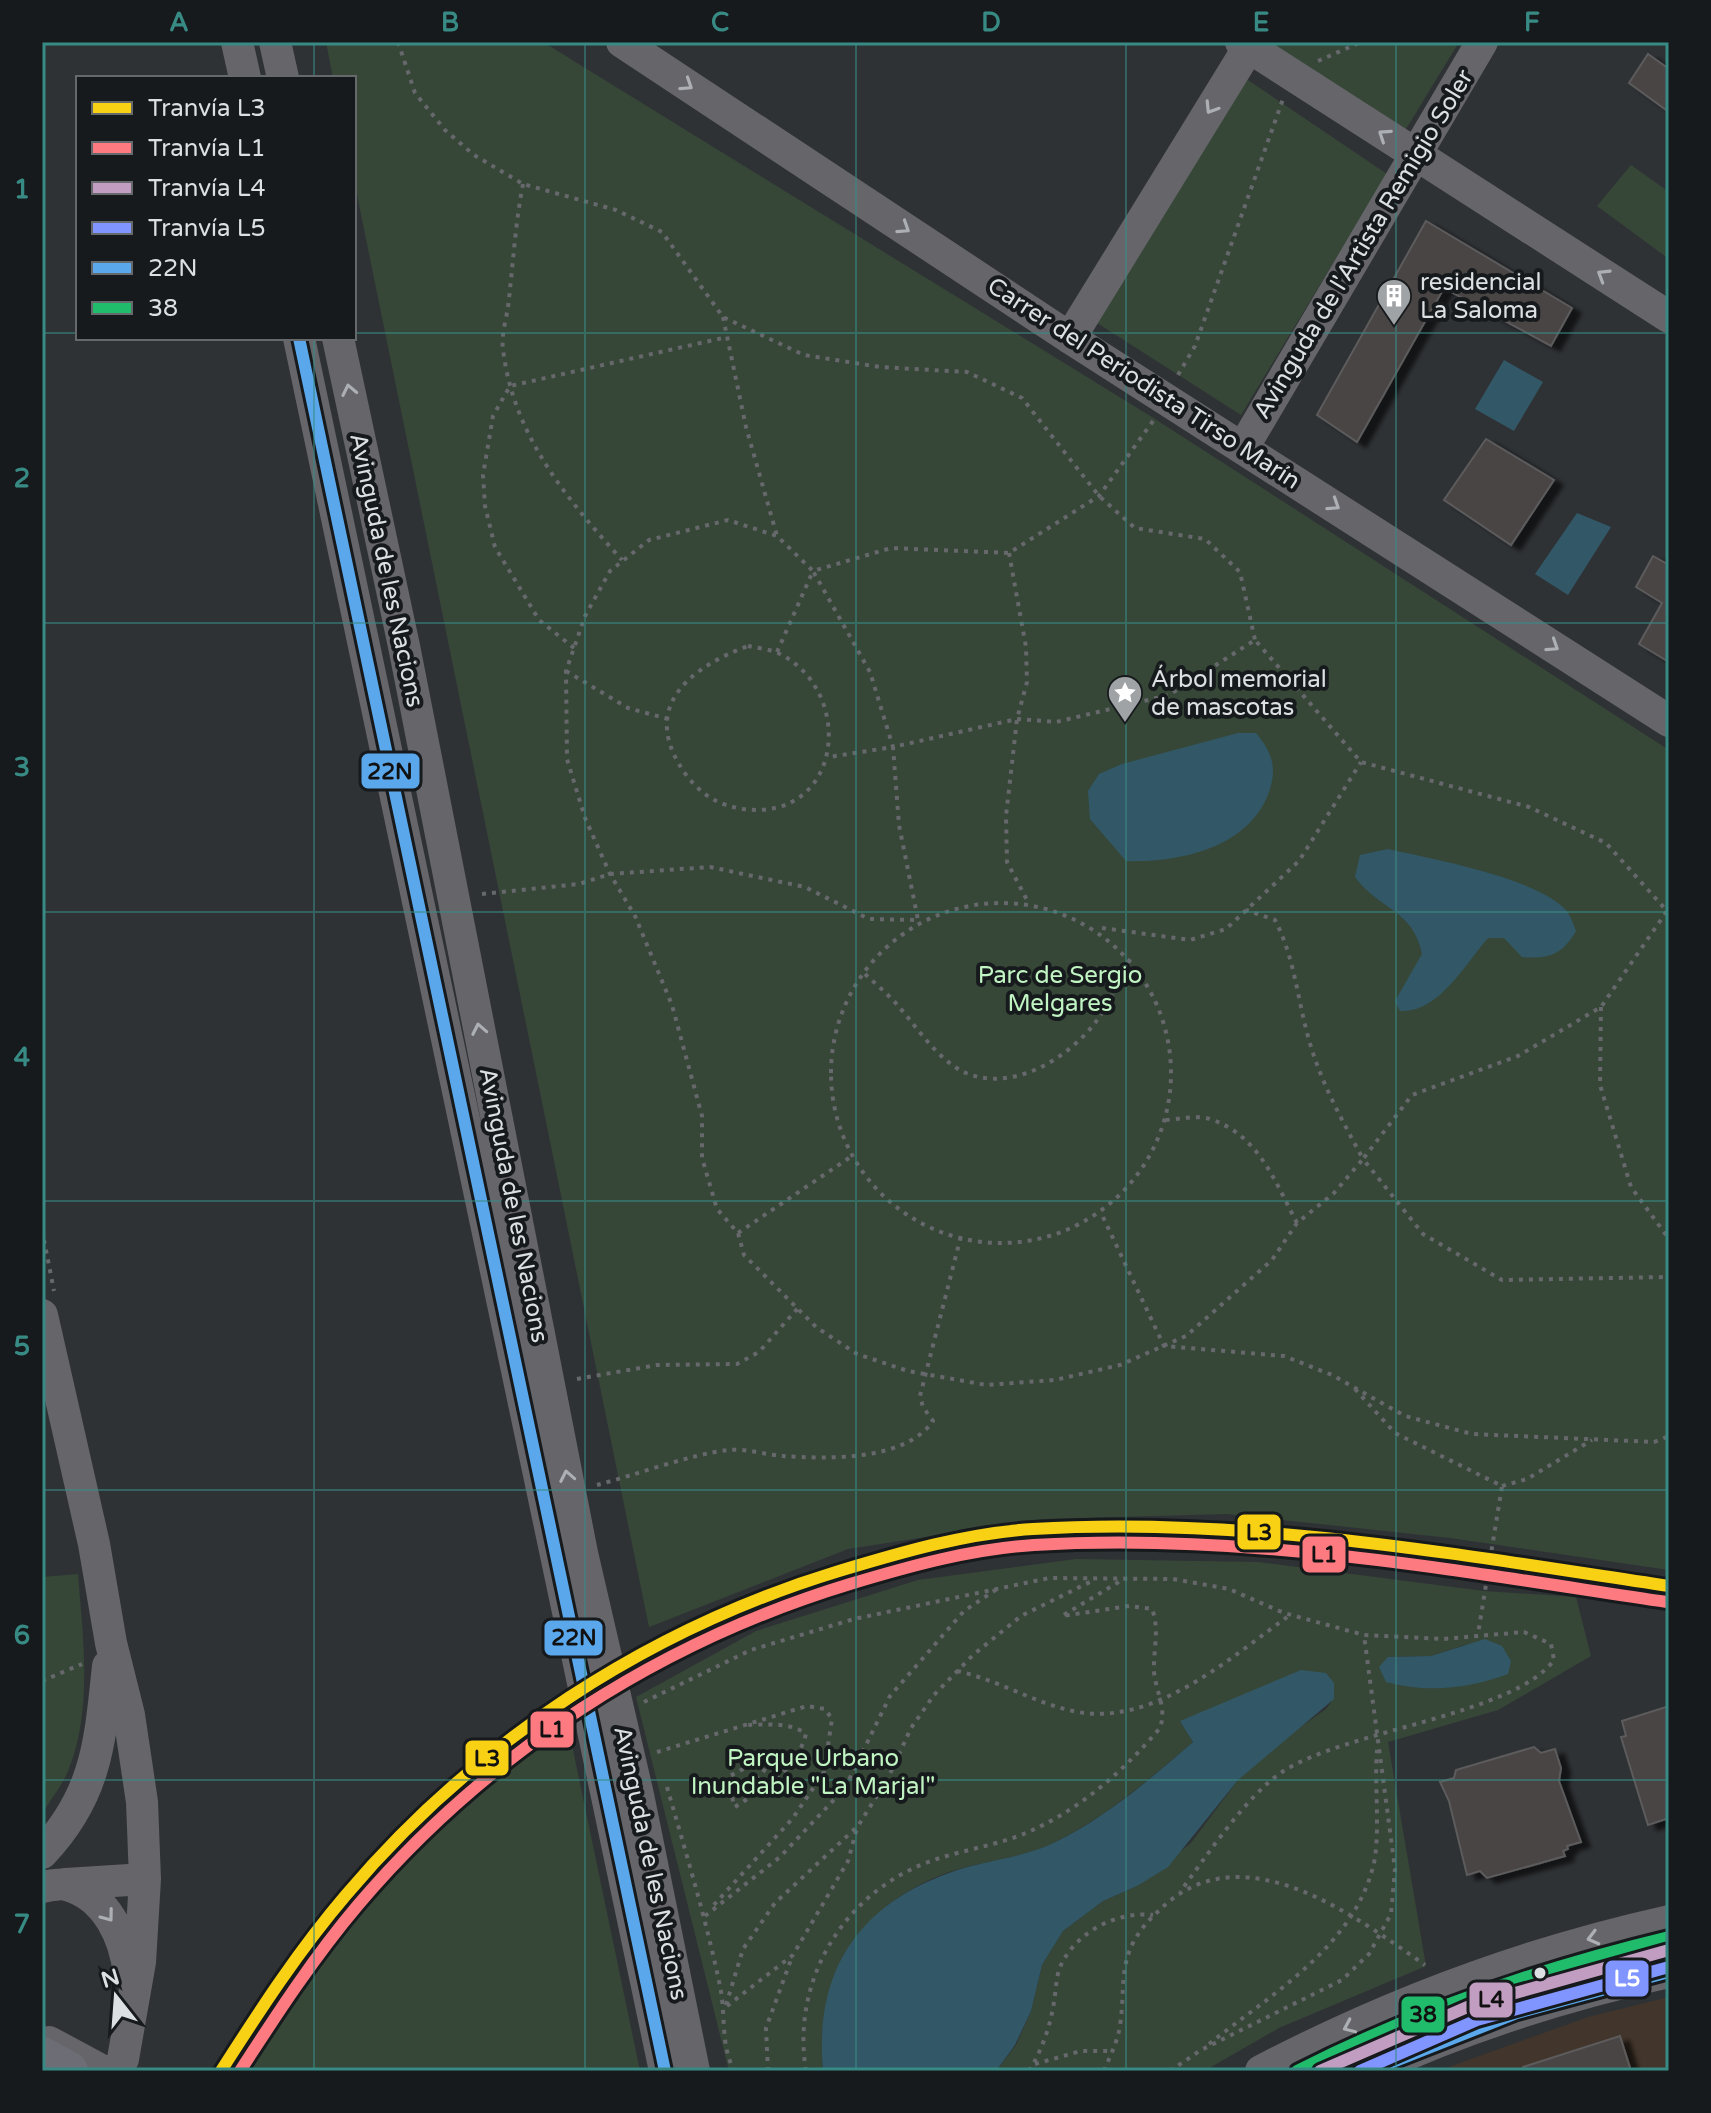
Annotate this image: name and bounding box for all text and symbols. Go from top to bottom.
text: A [169,7,189,38]
text: B [441,7,459,38]
text: C [711,7,729,38]
text: D [981,7,1001,38]
text: E [1253,7,1269,38]
text: F [1524,7,1540,38]
street label: Avinguda de l'Artista Remigio Soler [1247,64,1480,424]
one-way arrow [678,75,692,90]
legend [76,76,356,340]
text: Tranvía L3 [148,94,266,123]
one-way arrow [1206,100,1221,114]
one-way arrow [1379,130,1393,145]
text: Tranvía L1 [148,134,266,163]
text: 1 [14,174,30,205]
text: Tranvía L4 [148,174,266,203]
text: Tranvía L5 [148,214,266,243]
one-way arrow [895,218,909,233]
text: 22N [148,254,197,283]
place label: residencial La Saloma [1420,268,1542,325]
one-way arrow [1597,269,1612,284]
street label: Carrer del Periodista Tirso Marín [982,271,1306,496]
building icon: residencial La Saloma [1375,277,1413,327]
text: 38 [148,294,178,323]
one-way arrow [341,384,358,397]
street label: Avinguda de les Nacions [343,430,430,710]
text: 2 [14,463,30,494]
one-way arrow [1326,495,1340,510]
one-way arrow [1544,637,1558,652]
place label: Árbol memorial de mascotas [1151,664,1327,722]
place icon: Árbol memorial de mascotas [1106,674,1144,724]
text: 3 [14,752,30,783]
line badge: 22N [360,752,421,790]
text: 22N [367,759,413,785]
park label: Parc de Sergio Melgares [978,961,1142,1018]
one-way arrow [471,1023,488,1036]
text: 4 [14,1042,30,1073]
street label: Avinguda de les Nacions [473,1065,554,1345]
text: 5 [14,1331,30,1362]
one-way arrow [559,1470,576,1483]
line badge: L3 [1236,1513,1282,1551]
text: L3 [1246,1520,1272,1546]
line badge: L1 [1301,1535,1347,1574]
text: L1 [1311,1542,1337,1568]
line badge: 22N [543,1619,604,1657]
text: 6 [14,1620,30,1651]
text: 22N [551,1625,597,1651]
line badge: L1 [529,1710,575,1749]
text: L1 [539,1717,565,1743]
street label: Avinguda de les Nacions [607,1723,694,2003]
line badge: L3 [464,1739,510,1777]
park label: Parque Urbano Inundable "La Marjal" [691,1744,935,1801]
text: L3 [474,1746,500,1772]
one-way arrow [98,1908,112,1922]
text: 7 [14,1909,30,1940]
one-way arrow [1587,1929,1600,1946]
north arrow [76,1957,156,2037]
line badge: L5 [1604,1959,1650,1998]
text: N [98,1964,123,1994]
unlabelled marker [1532,1965,1548,1981]
text: L5 [1614,1966,1640,1992]
line badge: L4 [1468,1981,1514,2019]
text: L4 [1478,1987,1504,2013]
line badge: 38 [1400,1995,1446,2034]
text: 38 [1409,2002,1437,2028]
one-way arrow [1343,2017,1357,2033]

